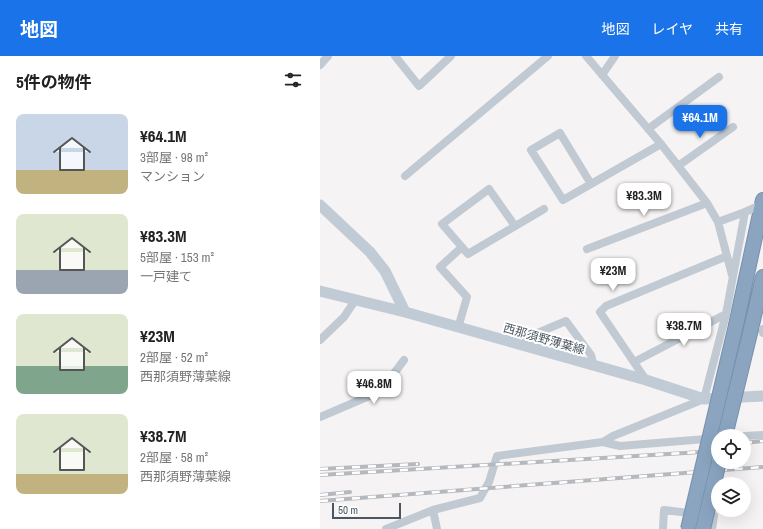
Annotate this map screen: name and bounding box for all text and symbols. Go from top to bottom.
text: 地図 [20,16,58,42]
text: 地図 [601,20,629,38]
text: レイヤ [651,20,693,38]
text: 共有 [715,20,743,38]
icon: filters [282,69,304,91]
text: 5件の物件 [16,70,92,93]
pin: ¥64.1M [667,105,733,139]
text: ¥64.1M [682,109,718,126]
text: ¥64.1M [140,124,187,147]
icon: home [48,130,96,178]
text: 3部屋 · 98 m² [140,149,208,166]
text: マンション [140,168,205,185]
pin: ¥83.3M [611,183,677,217]
text: ¥83.3M [626,187,662,204]
text: ¥83.3M [140,224,187,247]
icon: home [48,230,96,278]
text: 5部屋 · 153 m² [140,249,214,266]
pin: ¥23M [589,258,637,292]
text: ¥23M [600,262,626,279]
text: 一戸建て [140,268,192,285]
pin: ¥38.7M [651,313,717,347]
text: ¥38.7M [666,317,702,334]
street label: 西那須野薄葉線 [501,320,587,358]
text: ¥23M [140,324,175,347]
icon: home [48,330,96,378]
text: 2部屋 · 52 m² [140,349,208,366]
text: 西那須野薄葉線 [140,368,231,385]
pin: ¥46.8M [341,371,407,405]
text: ¥46.8M [356,375,392,392]
text: ¥38.7M [140,424,187,447]
map controls [711,429,751,517]
button: locate [711,429,751,469]
icon: home [48,430,96,478]
text: 2部屋 · 58 m² [140,449,208,466]
text: 西那須野薄葉線 [140,468,231,485]
button: layers [711,477,751,517]
scale bar [332,501,401,520]
text: 50 m [338,503,358,517]

